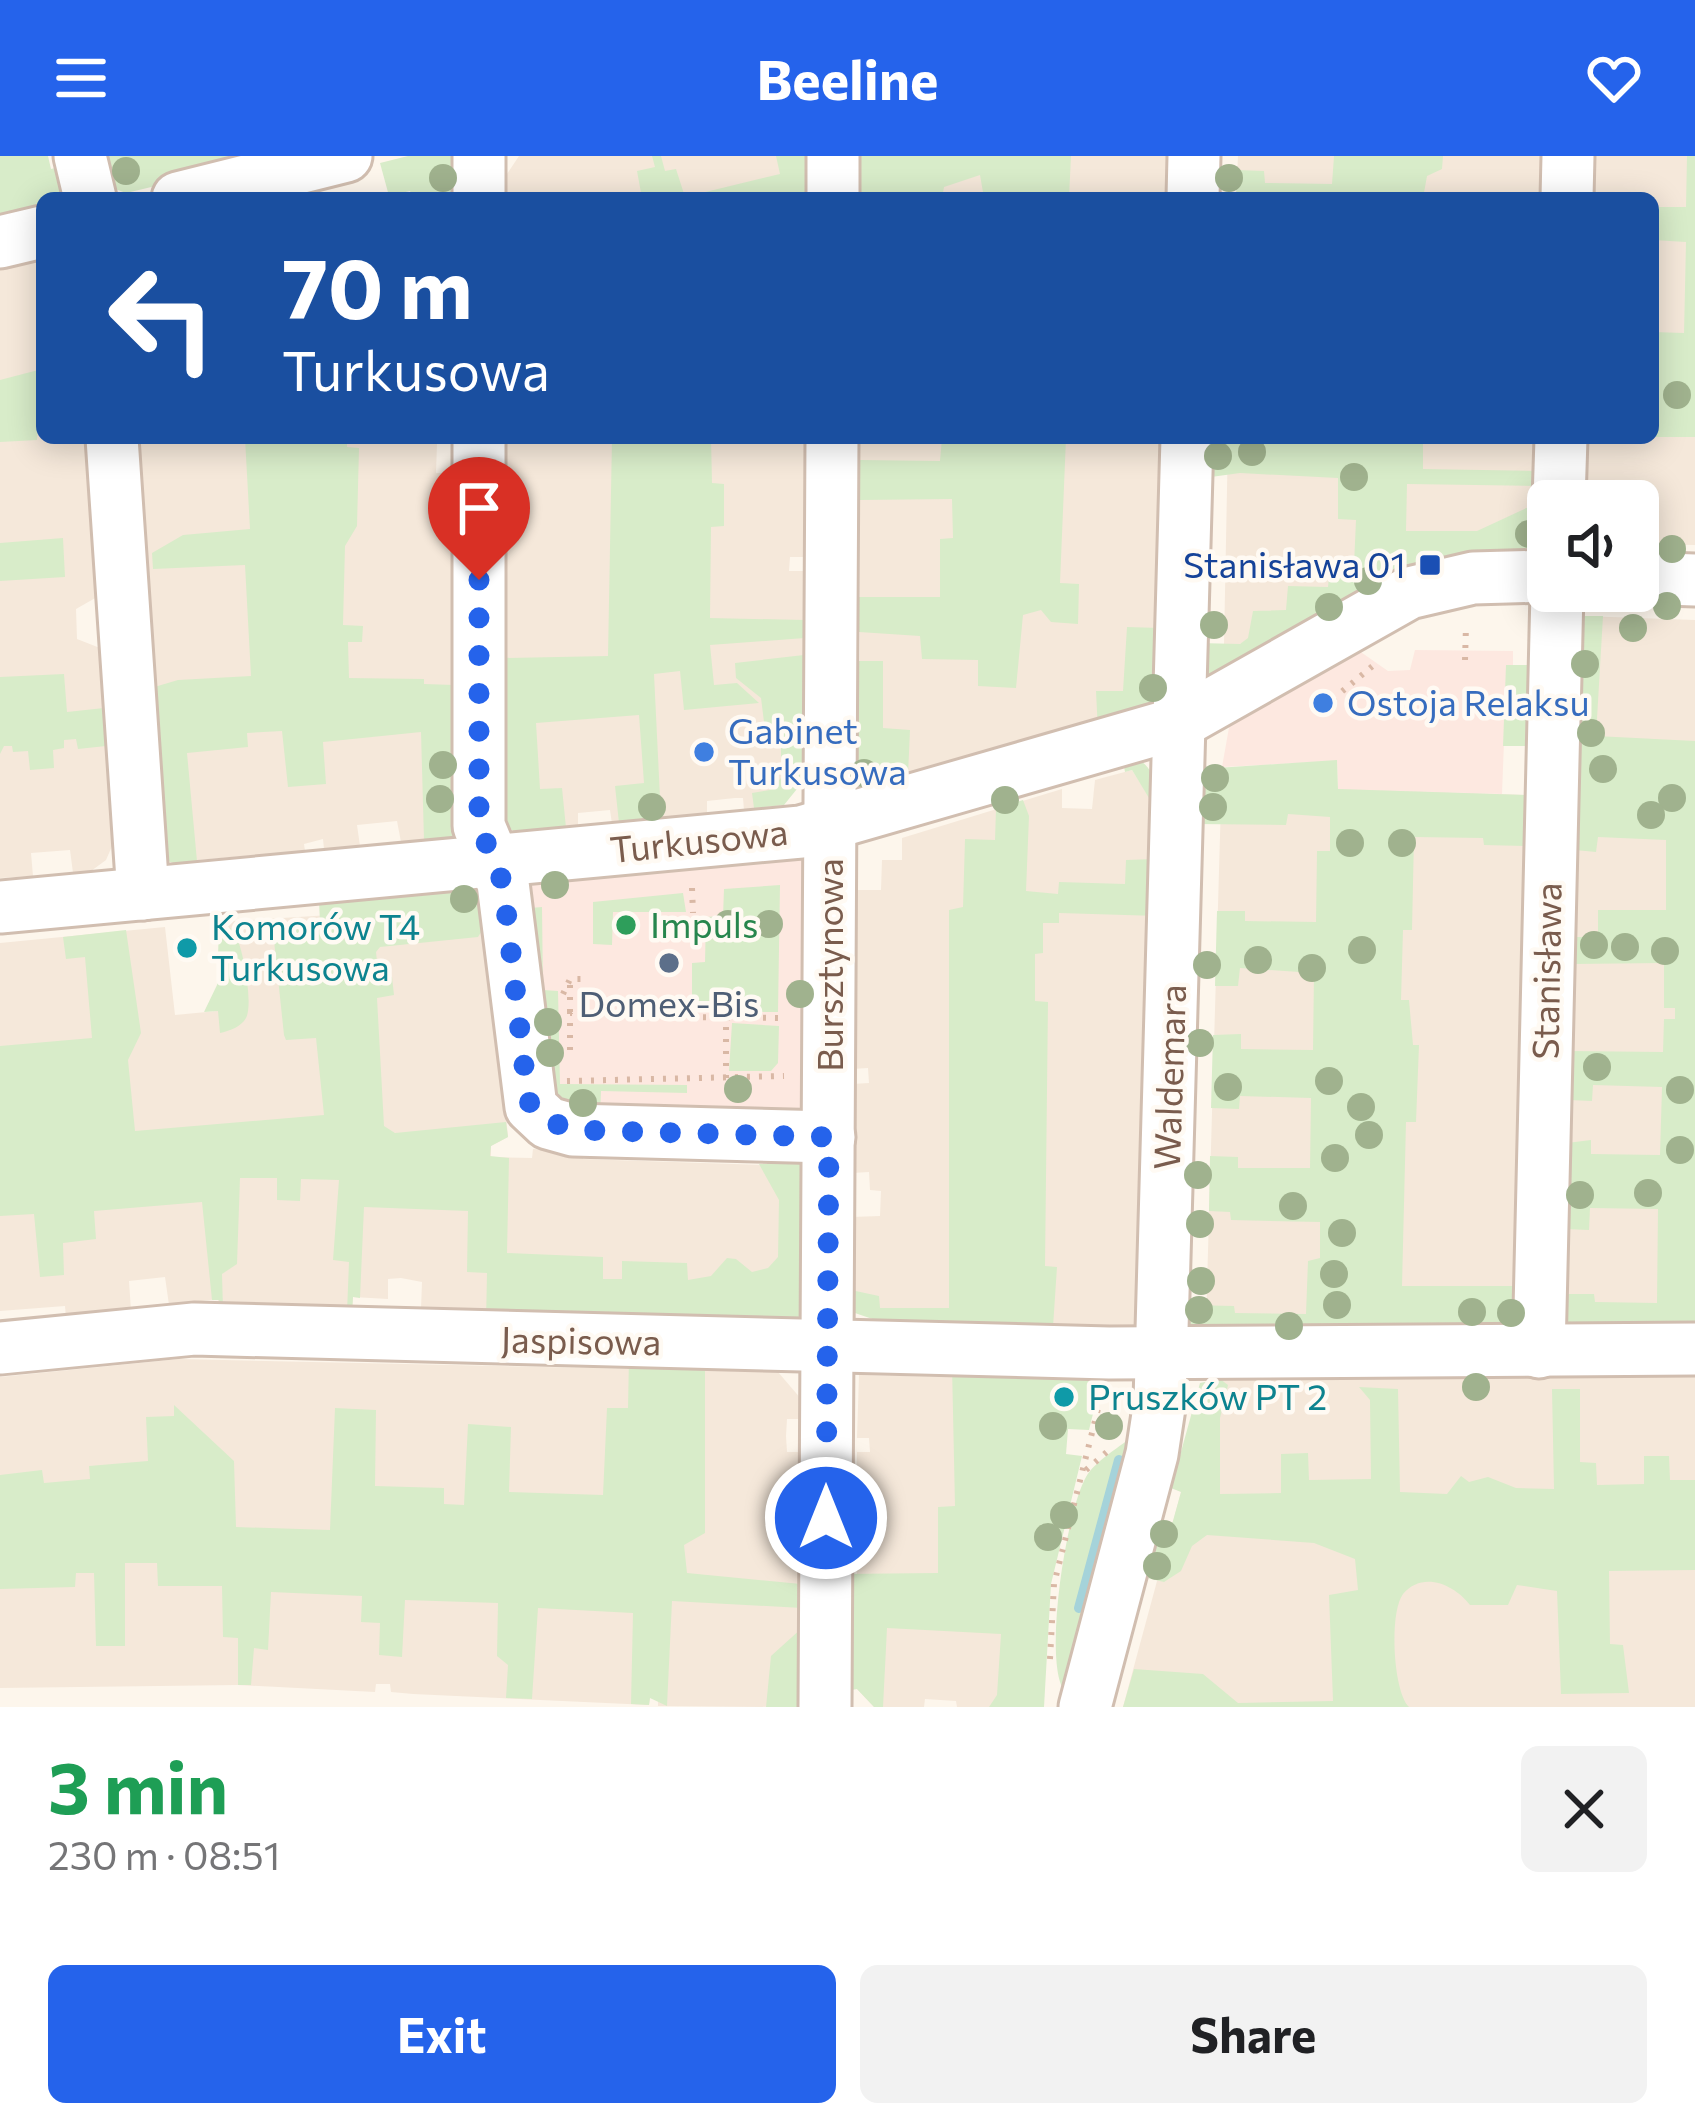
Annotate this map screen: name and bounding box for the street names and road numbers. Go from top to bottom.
street label: Turkusowa [608,808,790,870]
street label: Bursztynowa [806,858,850,1072]
street label: Stanisława [1521,882,1569,1060]
street label: Waldemara [1143,983,1193,1170]
street label: Jaspisowa [500,1316,662,1362]

